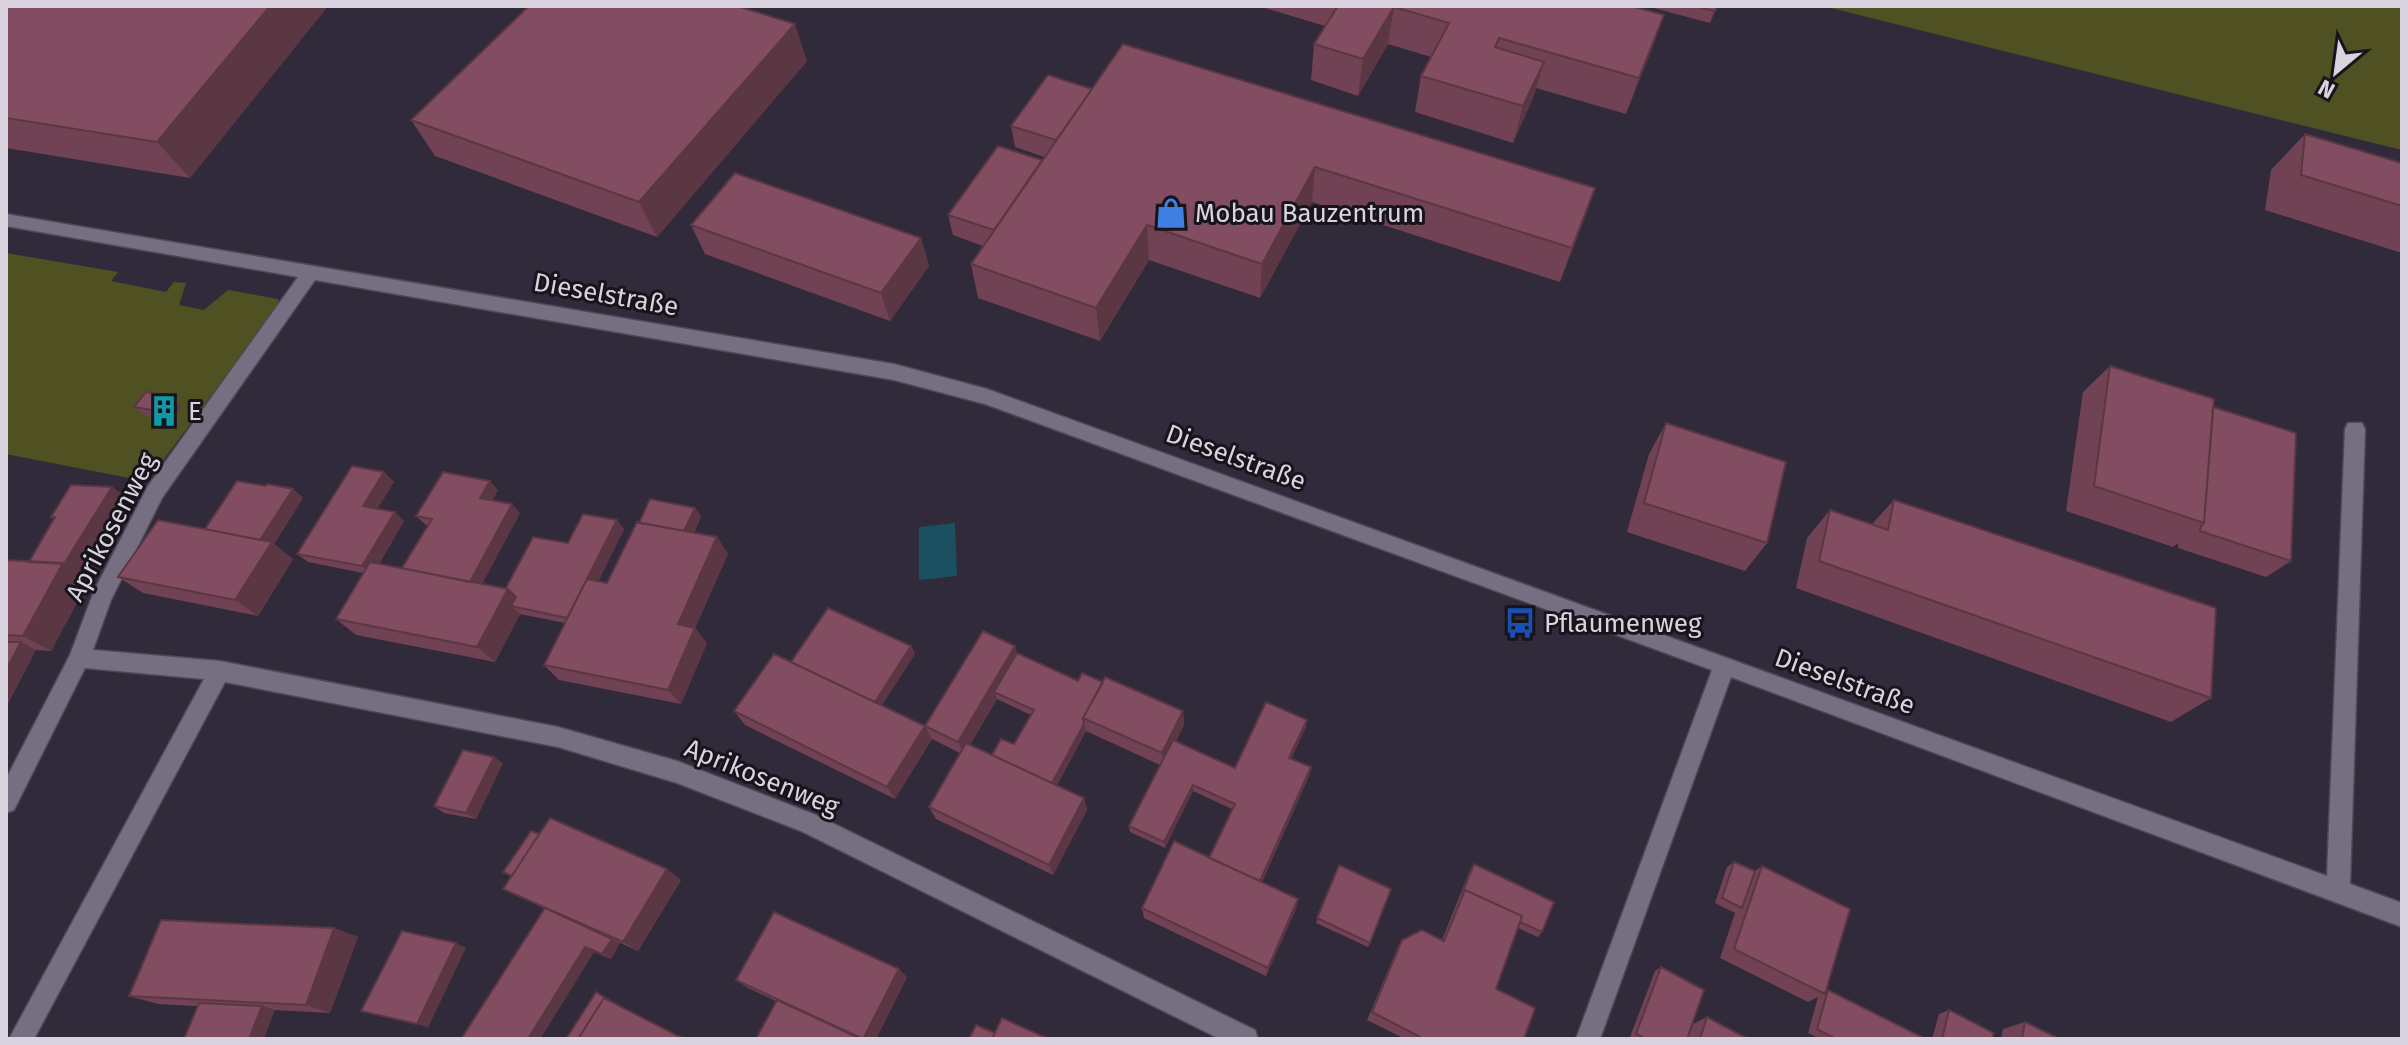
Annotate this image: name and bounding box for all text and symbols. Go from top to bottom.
north arrow [2296,32,2376,112]
text: N [2314,74,2339,104]
shop icon: Mobau Bauzentrum [1154,196,1188,230]
place label: Mobau Bauzentrum [1195,198,1424,229]
street label: Dieselstraße [531,267,681,322]
building icon: E [147,394,181,428]
place label: E [188,396,202,427]
street label: Dieselstraße [1162,418,1310,497]
street label: Aprikosenweg [59,447,164,607]
bus stop icon: Pflaumenweg [1503,606,1537,640]
place label: Pflaumenweg [1544,608,1702,639]
street label: Dieselstraße [1771,642,1919,721]
street label: Aprikosenweg [680,732,844,823]

